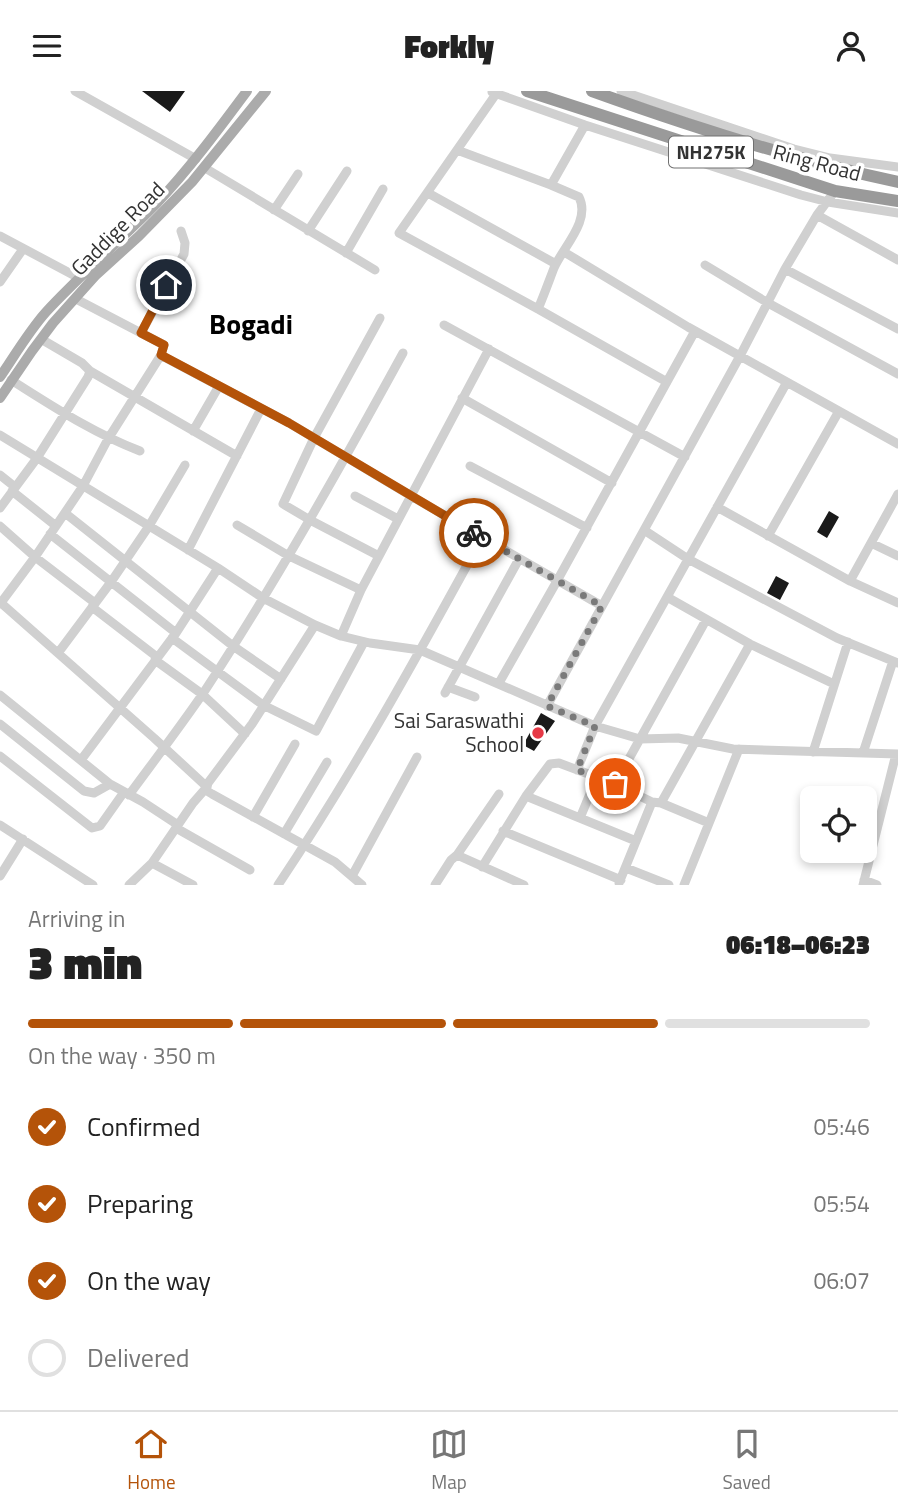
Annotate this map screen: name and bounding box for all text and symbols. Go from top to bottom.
text: Forkly [404,22,494,70]
icon: menu [28,27,66,65]
icon: person [832,27,870,65]
street label: Ring Road [770,135,865,189]
road number: NH275K [669,136,753,167]
street label: Gaddige Road [63,174,172,283]
pin [136,255,196,315]
icon: home [147,266,185,304]
district label: Bogadi [209,302,293,345]
courier [439,498,509,568]
icon: bike [455,514,493,552]
place label: Sai Saraswathi School [394,704,524,760]
marker: Sai Saraswathi School [530,725,546,741]
pin [585,754,645,814]
icon: bag [596,765,634,803]
map controls [800,786,877,863]
button: locate [800,786,877,863]
text: Arriving in [28,901,125,936]
text: 06:18–06:23 [726,925,870,964]
text: 3 min [28,927,142,997]
text: On the way · 350 m [28,1038,216,1073]
text: Confirmed [87,1107,201,1146]
icon: check [28,1108,66,1146]
text: 05:46 [813,1109,870,1144]
text: Preparing [87,1184,193,1223]
icon: check [28,1185,66,1223]
text: 05:54 [813,1186,870,1221]
text: On the way [87,1261,211,1300]
icon: check [28,1262,66,1300]
text: 06:07 [813,1263,870,1298]
text: Delivered [87,1338,190,1377]
tab: Home [127,1425,175,1496]
tab: Map [430,1425,468,1496]
tab: Saved [722,1425,771,1496]

